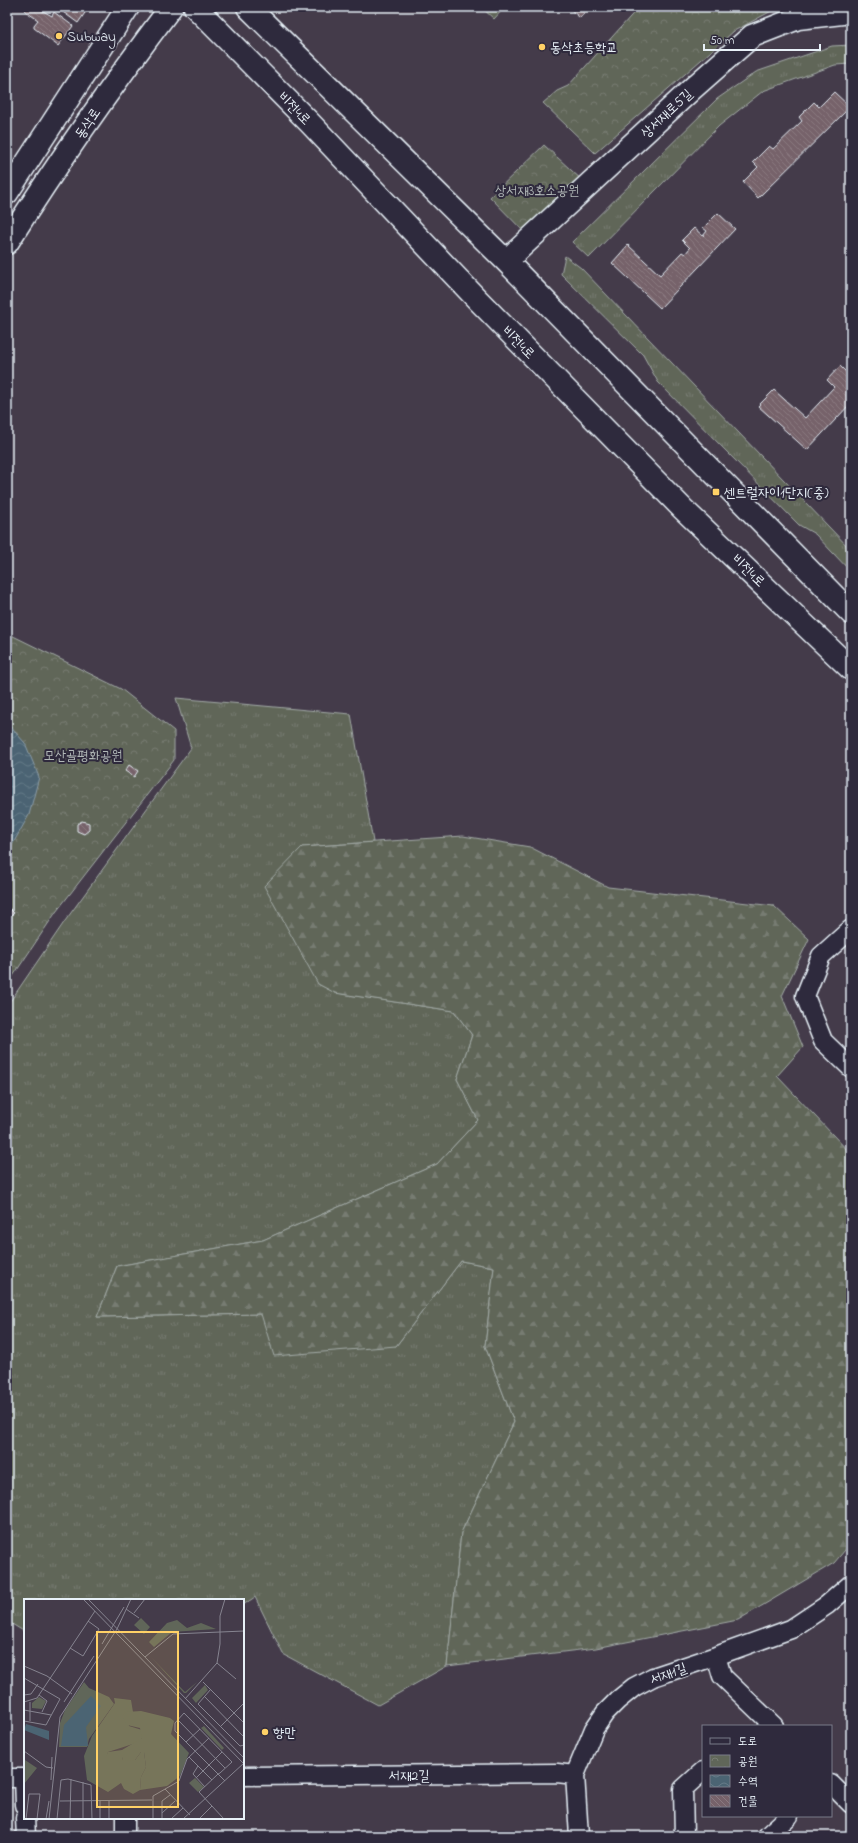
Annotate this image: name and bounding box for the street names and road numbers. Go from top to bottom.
street label: 상서재로5길 [636,84,698,144]
street label: 비전4로 [273,88,315,130]
street label: 동삭로 [70,104,106,144]
street label: 비전4로 [497,322,539,364]
street label: 비전4로 [726,550,769,592]
street label: 서재1길 [647,1658,691,1691]
street label: 서재2길 [389,1766,430,1787]

